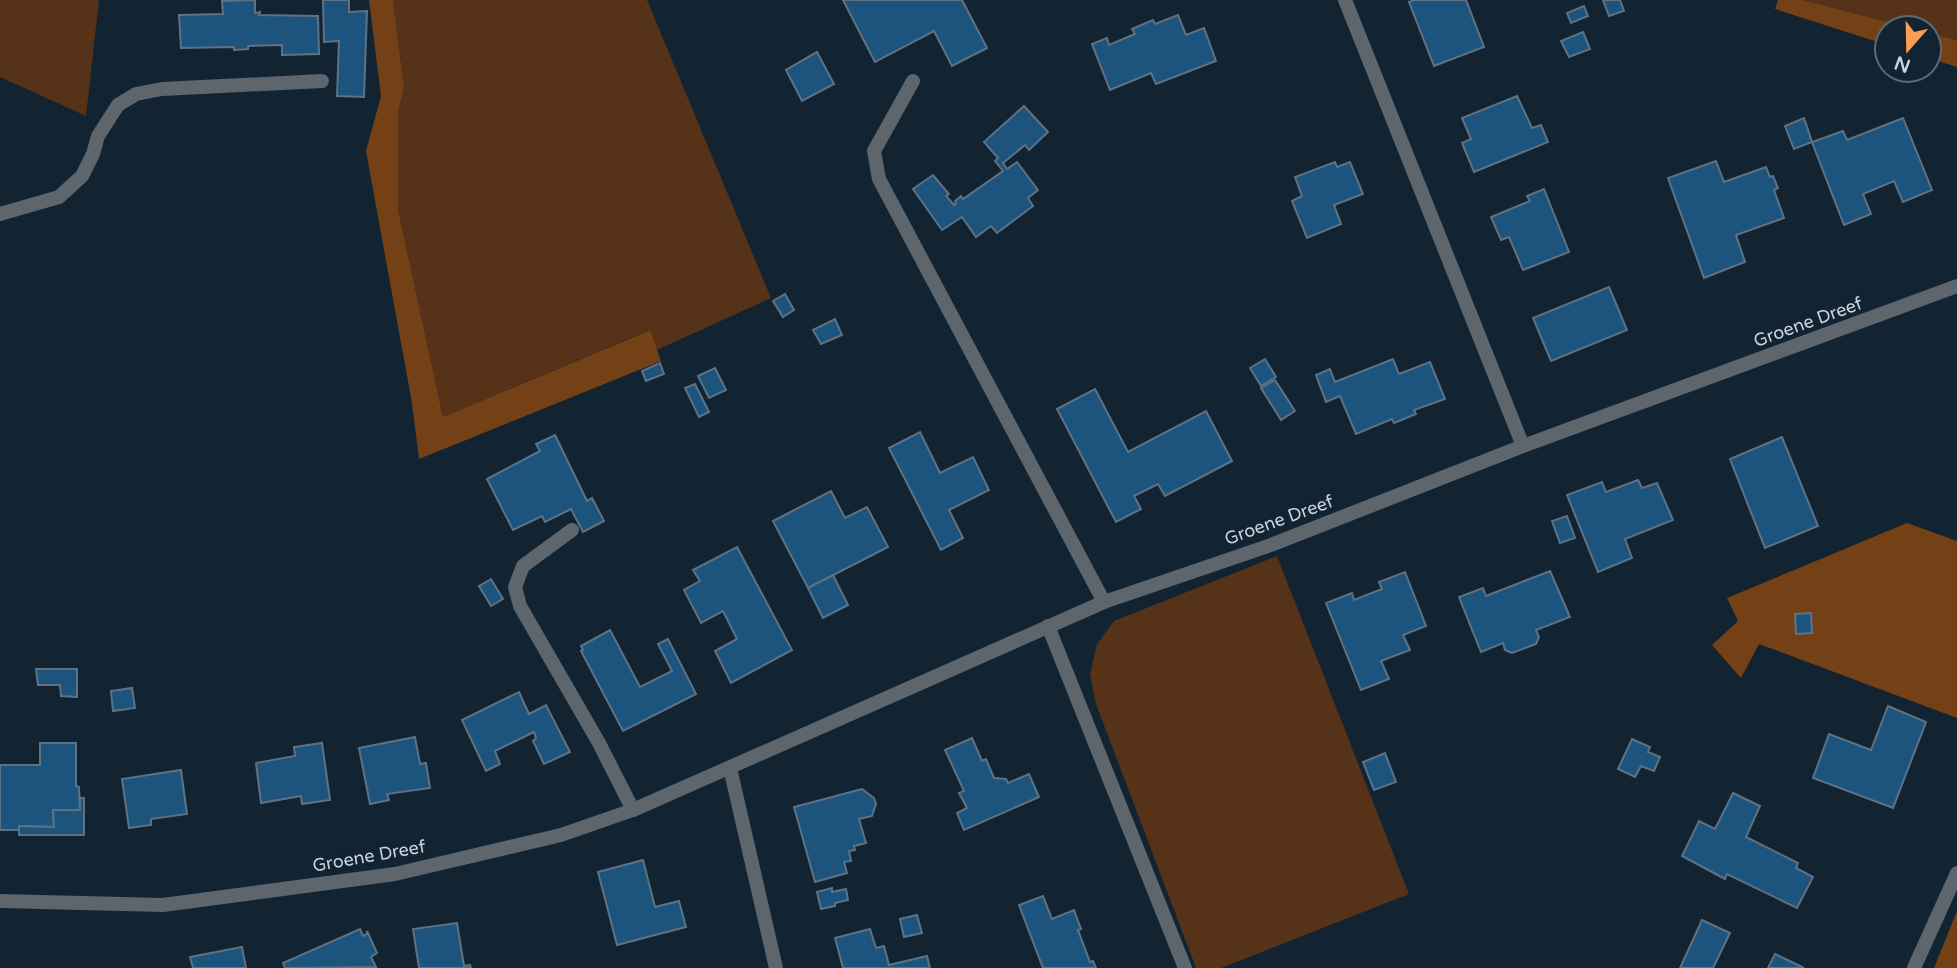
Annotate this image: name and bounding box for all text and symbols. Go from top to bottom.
north arrow [1873,14,1943,84]
text: N [1892,51,1913,77]
street label: Groene Dreef [1750,292,1866,352]
street label: Groene Dreef [1221,490,1337,550]
street label: Groene Dreef [311,835,427,877]

